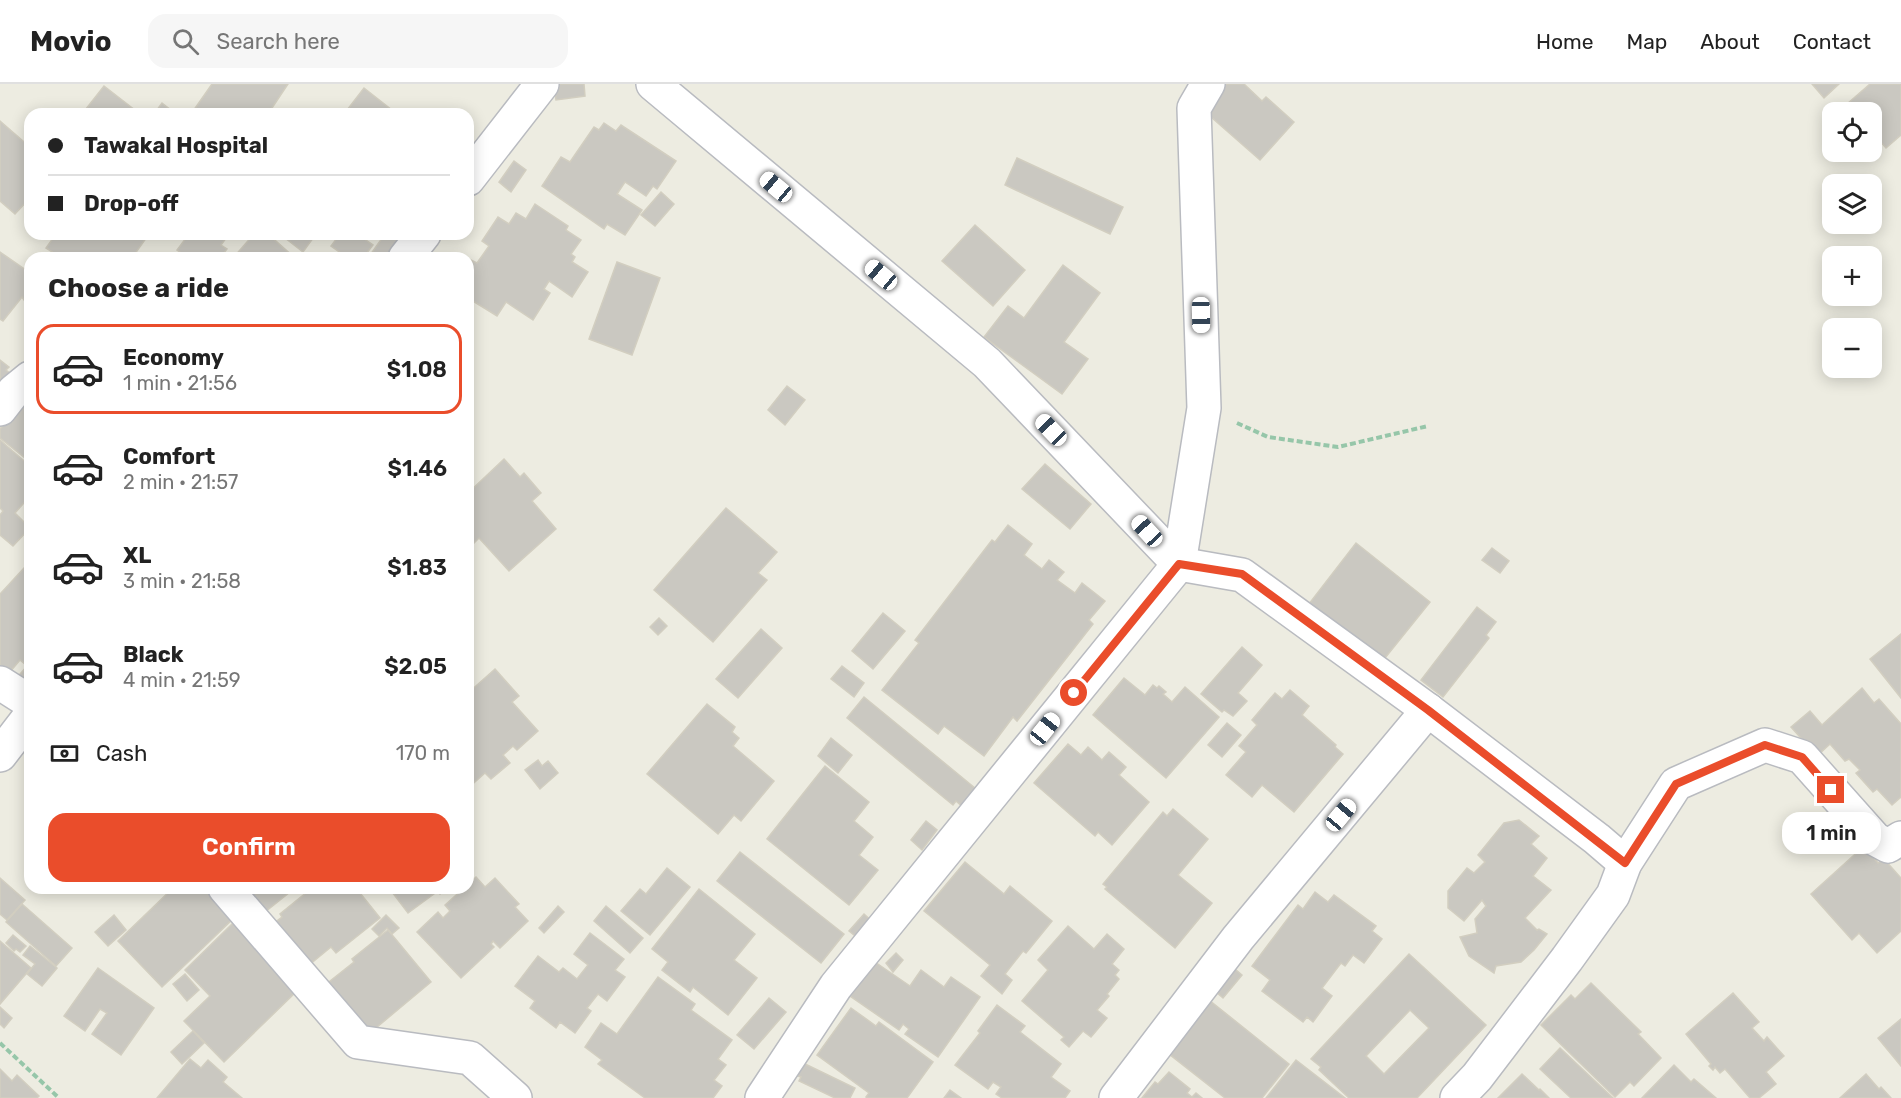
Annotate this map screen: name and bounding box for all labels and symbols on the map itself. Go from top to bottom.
car [756,169,796,205]
car [861,257,901,293]
car [1192,297,1210,333]
car [1032,411,1070,449]
car [1128,512,1166,550]
route start [1060,679,1087,706]
car [1027,709,1063,749]
route end [1817,776,1844,803]
car [1323,795,1359,835]
callout: 1 min [1782,811,1880,853]

